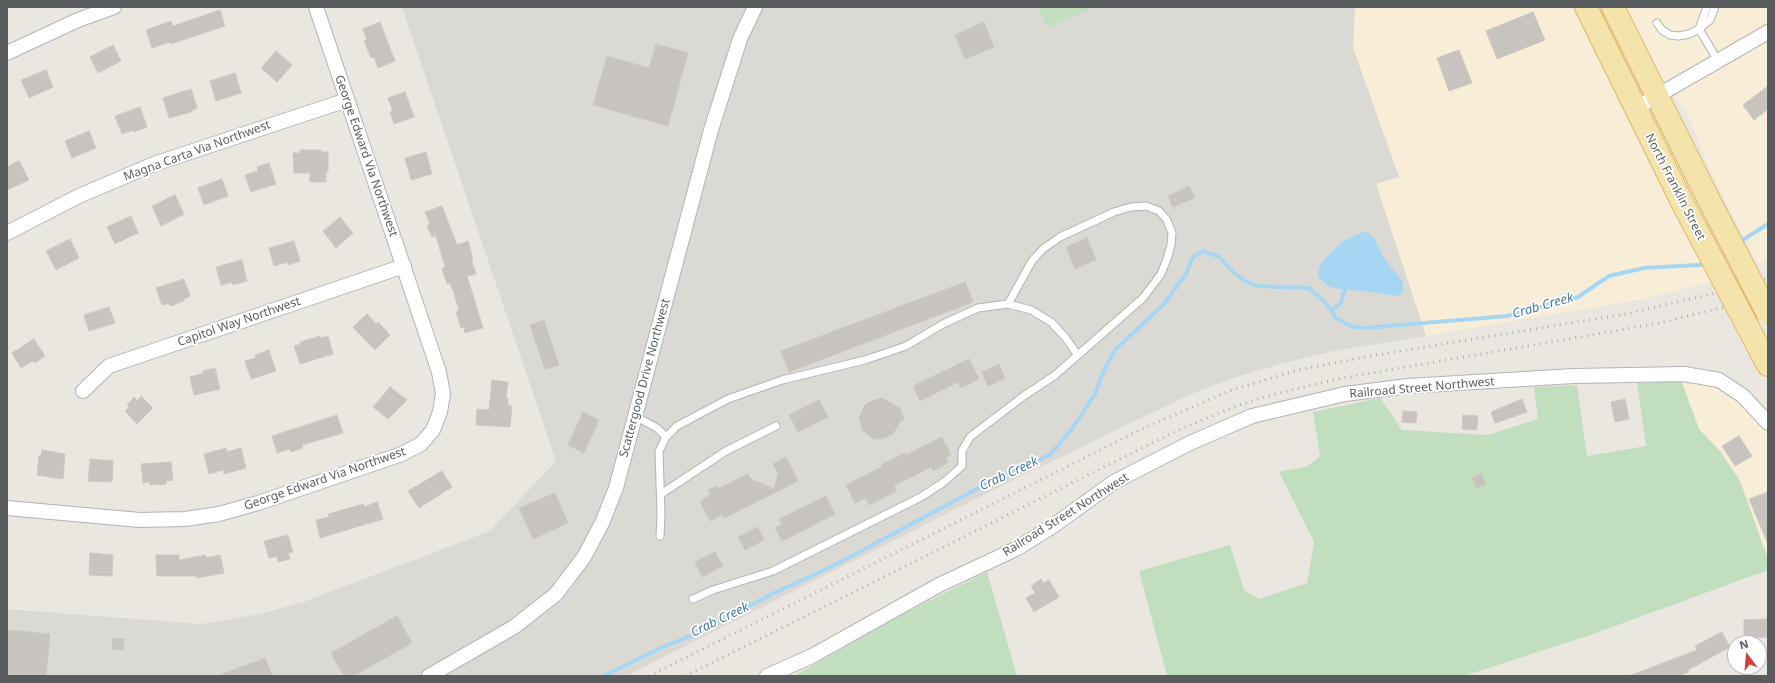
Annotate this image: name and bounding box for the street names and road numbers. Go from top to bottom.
street label: George Edward Via Northwest [332,73,400,239]
street label: Magna Carta Via Northwest [122,118,272,184]
street label: North Franklin Street [1642,131,1708,243]
street label: Capitol Way Northwest [176,294,302,350]
street label: Scattergood Drive Northwest [617,297,673,459]
street label: Railroad Street Northwest [1349,374,1495,402]
street label: George Edward Via Northwest [242,445,408,513]
street label: Railroad Street Northwest [1000,470,1132,560]

